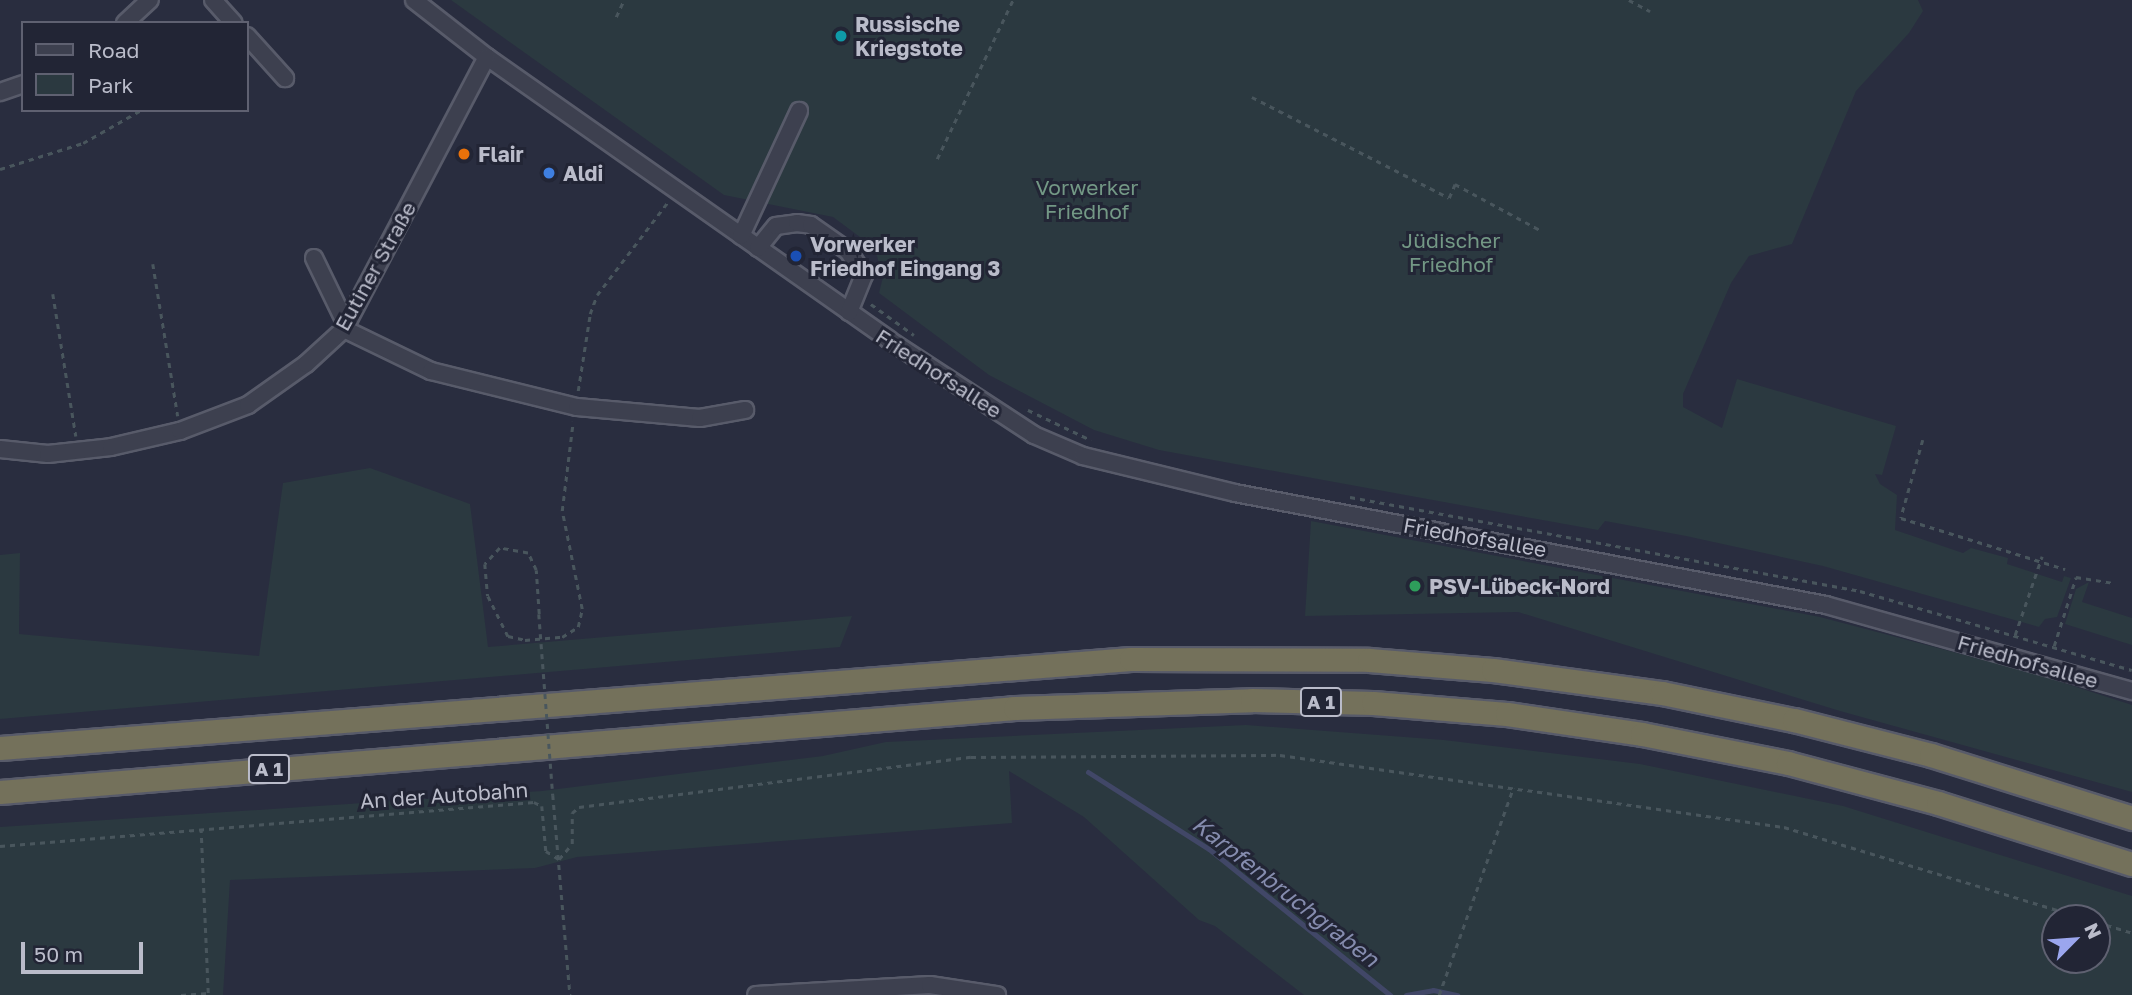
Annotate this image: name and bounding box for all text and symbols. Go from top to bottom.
place label: Russische Kriegstote [855,11,963,61]
legend [21,21,248,112]
marker: Russische Kriegstote [833,28,849,44]
text: Road [88,37,139,63]
text: Park [88,72,133,98]
place label: Flair [478,141,524,167]
marker: Flair [456,146,472,162]
place label: Aldi [563,160,603,186]
marker: Aldi [541,165,557,181]
park label: Vorwerker Friedhof [1035,174,1139,224]
street label: Eutiner Straße [329,197,421,335]
park label: Jüdischer Friedhof [1402,227,1500,277]
place label: Vorwerker Friedhof Eingang 3 [810,231,1000,281]
marker: Vorwerker Friedhof Eingang 3 [788,248,804,264]
street label: Friedhofsallee [871,323,1007,423]
street label: Friedhofsallee [1401,512,1549,562]
place label: PSV-Lübeck-Nord [1429,573,1610,599]
marker: PSV-Lübeck-Nord [1407,578,1423,594]
street label: Friedhofsallee [1955,629,2101,693]
road number: A 1 [1298,687,1344,718]
road number: A 1 [246,754,292,784]
street label: An der Autobahn [359,777,529,813]
water label: Karpfenbruchgraben [1188,810,1384,972]
north arrow [2041,904,2111,974]
text: N [2080,919,2107,942]
scale bar [24,928,147,972]
text: 50 m [34,941,83,967]

